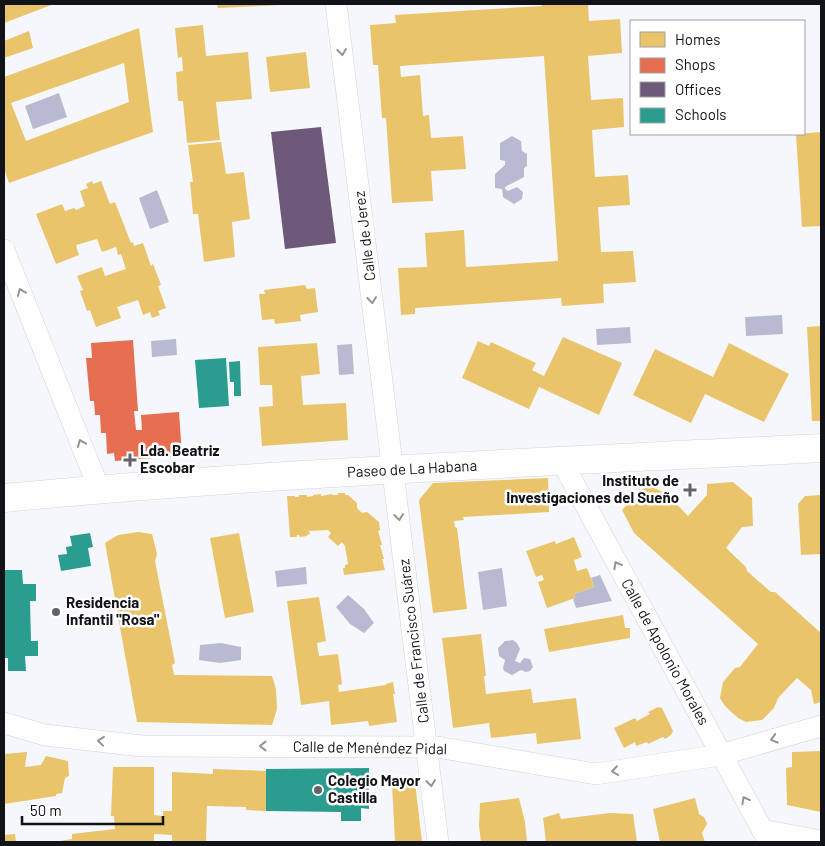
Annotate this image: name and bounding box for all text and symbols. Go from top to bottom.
legend [630,20,805,135]
text: Homes [675,30,720,48]
one-way arrow [336,48,347,56]
text: Shops [675,55,715,73]
text: Offices [675,80,721,98]
text: Schools [675,105,727,123]
street label: Calle de Jerez [350,190,378,282]
one-way arrow [16,289,26,297]
one-way arrow [366,297,377,305]
one-way arrow [77,440,87,448]
place label: Lda. Beatriz Escobar [140,441,219,476]
marker: Lda. Beatriz Escobar [124,454,136,466]
street label: Paseo de La Habana [346,456,478,480]
place label: Instituto de Investigaciones del Sueño [506,471,679,506]
marker: Instituto de Investigaciones del Sueño [683,483,697,497]
one-way arrow [393,514,404,522]
street label: Calle de Francisco Suárez [394,558,432,724]
one-way arrow [613,561,623,570]
street label: Calle de Apolonio Morales [618,575,714,728]
place label: Residencia Infantil "Rosa" [66,593,160,628]
marker: Residencia Infantil "Rosa" [50,606,62,618]
one-way arrow [771,734,779,744]
one-way arrow [96,736,104,747]
street label: Calle de Menéndez Pidal [293,737,447,757]
one-way arrow [259,741,266,751]
one-way arrow [611,765,619,776]
place label: Colegio Mayor Castilla [328,771,421,806]
one-way arrow [425,779,436,787]
marker: Colegio Mayor Castilla [312,784,324,796]
scale bar [22,794,164,826]
one-way arrow [741,796,751,805]
text: 50 m [30,801,62,819]

